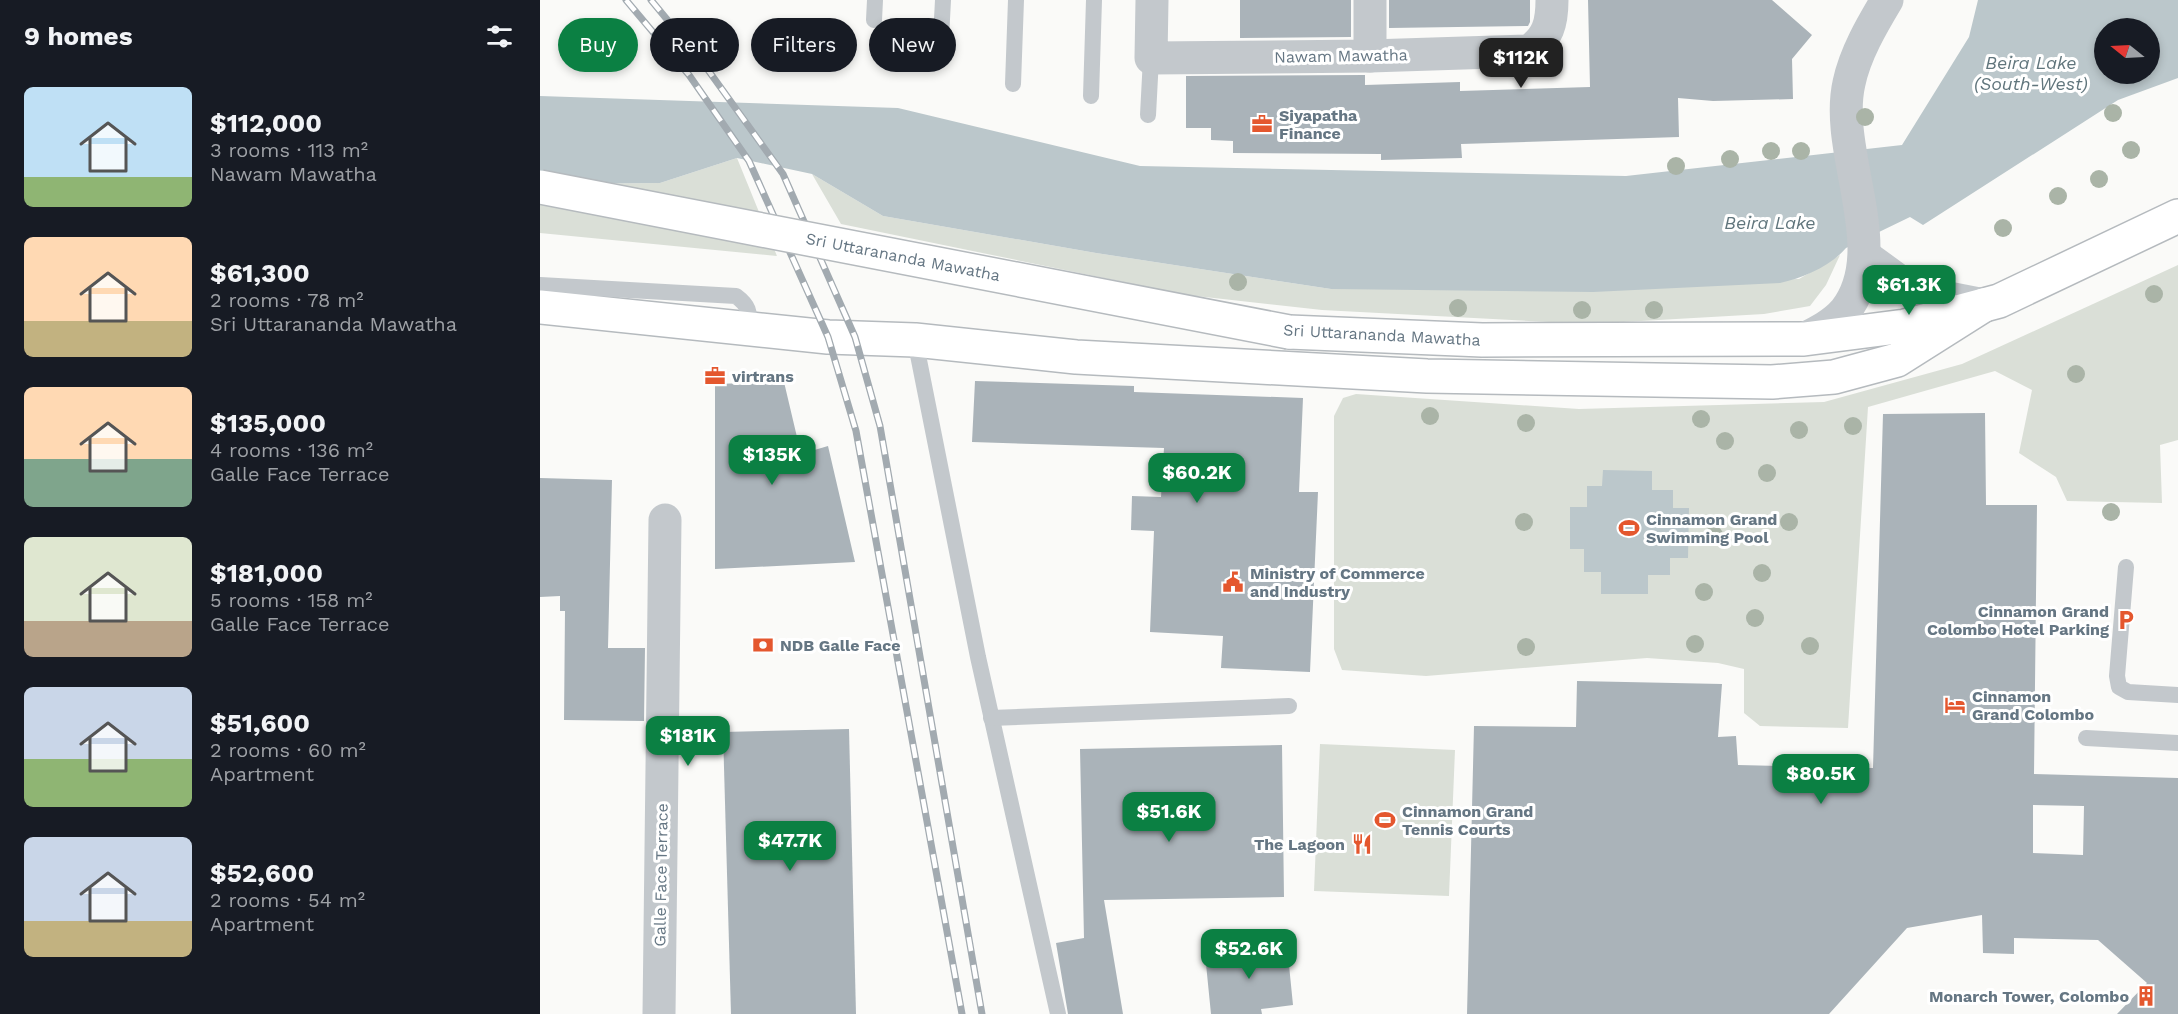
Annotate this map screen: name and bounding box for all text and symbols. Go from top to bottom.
chip: Buy [558,18,638,72]
chip: Rent [650,18,739,72]
chip: Filters [751,18,857,72]
chip: New [869,18,956,72]
north arrow [2094,18,2160,84]
map controls [2094,18,2160,84]
icon: filters [483,20,516,53]
text: 9 homes [24,21,133,51]
pin: $112K [1479,38,1563,89]
street label: Nawam Mawatha [1274,45,1408,67]
text: $112K [1493,45,1549,69]
water label: Beira Lake (South-West) [1974,52,2088,94]
place label: Siyapatha Finance [1279,106,1358,143]
text: $112,000 [210,108,322,138]
icon: home [72,111,144,183]
office icon: Siyapatha Finance [1250,112,1274,136]
text: 3 rooms · 113 m² [210,138,368,162]
text: Nawam Mawatha [210,162,377,186]
water label: Beira Lake [1724,212,1816,233]
street label: Sri Uttarananda Mawatha [804,229,1002,285]
text: $61,300 [210,258,310,288]
icon: home [72,261,144,333]
pin: $61.3K [1860,265,1958,316]
text: $61.3K [1877,272,1941,296]
text: 2 rooms · 78 m² [210,288,364,312]
text: Sri Uttarananda Mawatha [210,312,457,336]
street label: Sri Uttarananda Mawatha [1283,320,1481,350]
office icon: virtrans [703,364,727,388]
place label: virtrans [731,367,794,386]
text: $135,000 [210,408,326,438]
icon: home [72,411,144,483]
pin: $135K [730,435,814,486]
text: 4 rooms · 136 m² [210,438,373,462]
text: $135K [743,442,801,466]
pin: $60.2K [1148,453,1246,504]
text: $60.2K [1162,460,1232,484]
text: Galle Face Terrace [210,462,389,486]
place label: Cinnamon Grand Swimming Pool [1646,510,1777,547]
sports icon: Cinnamon Grand Swimming Pool [1617,516,1641,540]
text: $181,000 [210,558,323,588]
icon: home [72,561,144,633]
place label: Ministry of Commerce and Industry [1250,564,1425,601]
public building icon: Ministry of Commerce and Industry [1221,570,1245,594]
text: 5 rooms · 158 m² [210,588,373,612]
place label: Cinnamon Grand Colombo Hotel Parking [1927,602,2109,639]
parking icon: Cinnamon Grand Colombo Hotel Parking [2114,608,2138,632]
text: Galle Face Terrace [210,612,389,636]
bank icon: NDB Galle Face [751,633,775,657]
place label: NDB Galle Face [780,636,901,655]
place label: Cinnamon Grand Colombo [1972,687,2095,724]
hotel icon: Cinnamon Grand Colombo [1943,693,1967,717]
text: $51,600 [210,708,310,738]
icon: home [72,711,144,783]
pin: $181K [646,716,730,767]
text: $181K [660,723,716,747]
text: 2 rooms · 60 m² [210,738,366,762]
pin: $80.5K [1772,754,1870,805]
text: $80.5K [1786,761,1856,785]
text: Apartment [210,762,314,786]
pin: $51.6K [1120,792,1218,843]
text: $51.6K [1137,799,1201,823]
place label: Cinnamon Grand Tennis Courts [1402,802,1533,839]
street label: Galle Face Terrace [650,803,672,947]
sports icon: Cinnamon Grand Tennis Courts [1373,808,1397,832]
pin: $47.7K [741,821,839,872]
text: $47.7K [758,828,822,852]
restaurant icon: The Lagoon [1350,832,1374,856]
place label: The Lagoon [1254,835,1345,854]
text: $52,600 [210,858,314,888]
icon: home [72,861,144,933]
text: 2 rooms · 54 m² [210,888,365,912]
text: Apartment [210,912,314,936]
pin: $52.6K [1200,929,1298,980]
text: $52.6K [1215,936,1283,960]
building icon: Monarch Tower, Colombo [2134,984,2158,1008]
place label: Monarch Tower, Colombo [1929,987,2129,1006]

